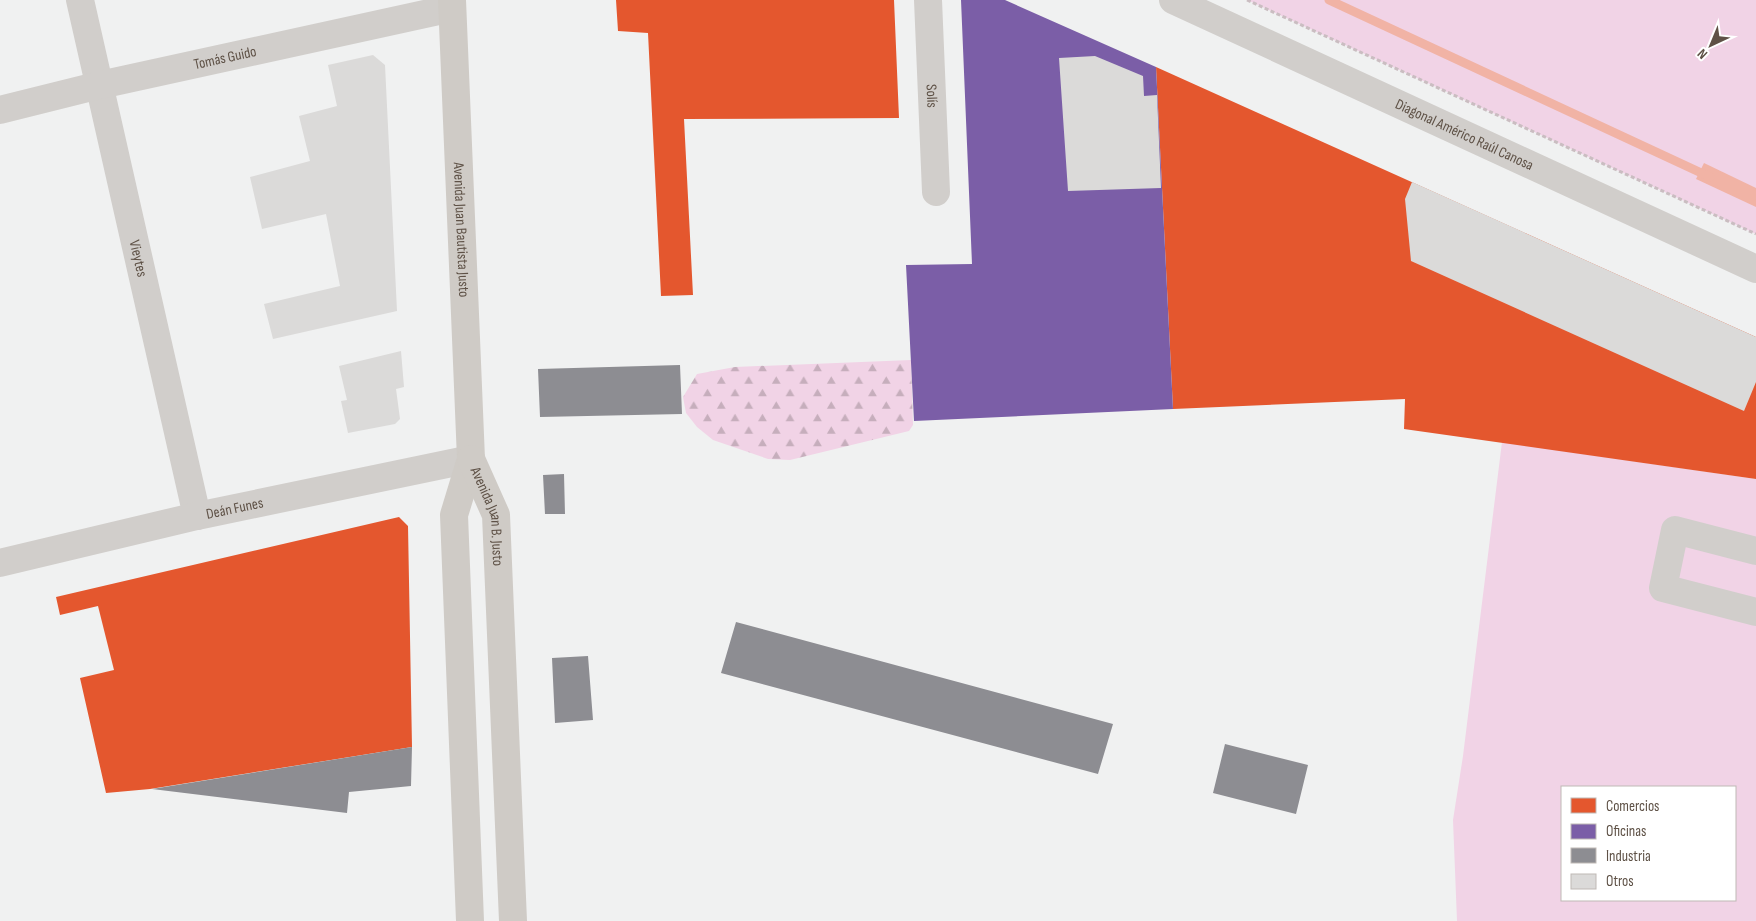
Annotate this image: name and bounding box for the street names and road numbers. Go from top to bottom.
street label: Tomás Guido [192,42,258,74]
street label: Solís [922,84,942,108]
street label: Diagonal Américo Raúl Canosa [1392,94,1537,175]
street label: Avenida Juan Bautista Justo [449,161,474,298]
street label: Vieytes [125,238,152,279]
street label: Avenida Juan B. Justo [466,463,508,566]
street label: Deán Funes [204,493,265,523]

